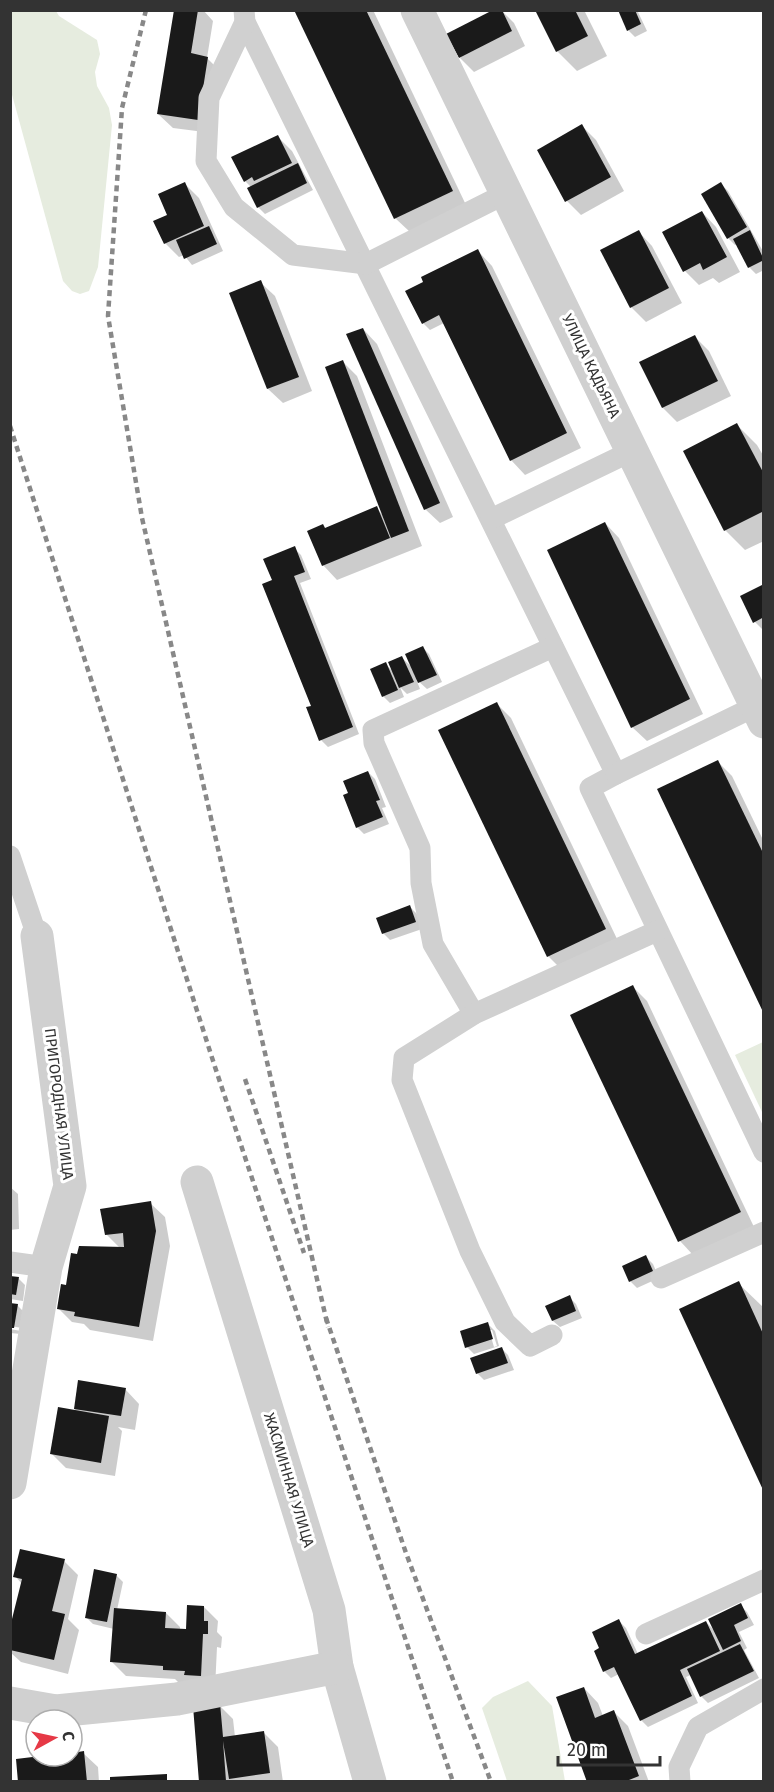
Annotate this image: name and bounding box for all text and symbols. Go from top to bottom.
street label: УЛИЦА КАДЬЯНА [558,311,624,421]
street label: ПРИГОРОДНАЯ УЛИЦА [41,1027,77,1181]
street label: ЖАСМИННАЯ УЛИЦА [260,1411,318,1550]
north arrow [24,1708,84,1768]
scale bar [558,1729,660,1767]
text: С [58,1730,79,1743]
text: 20 m [567,1739,606,1761]

